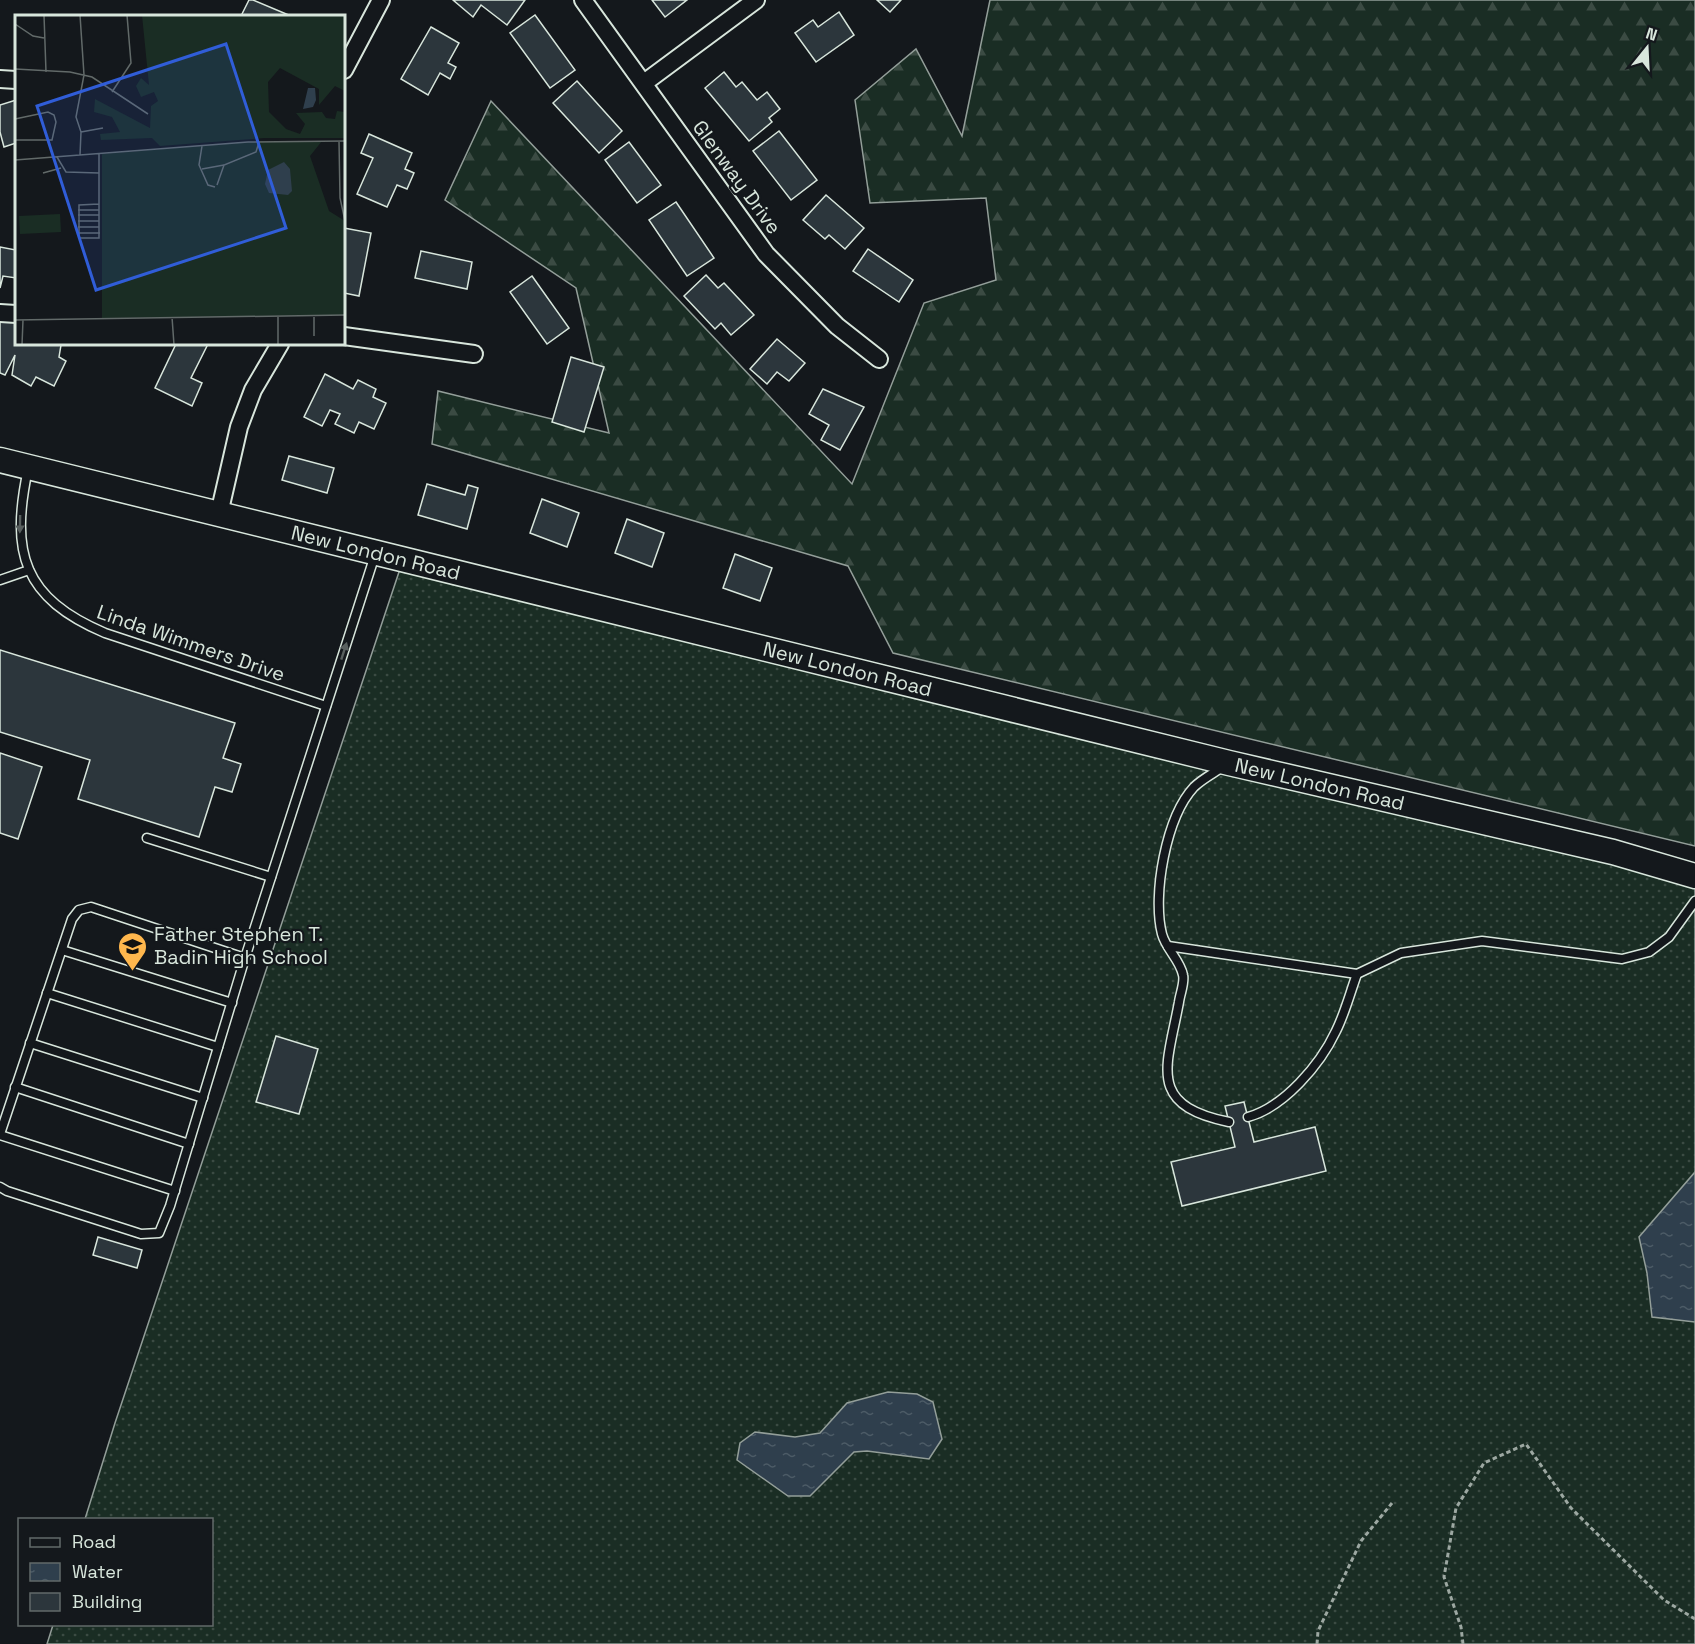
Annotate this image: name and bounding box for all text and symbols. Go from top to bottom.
inset map [15,15,345,345]
north arrow [1617,18,1677,78]
text: N [1643,23,1660,46]
street label: Glenway Drive [687,115,787,239]
one-way arrow [15,515,25,534]
street label: New London Road [288,519,463,586]
street label: Linda Wimmers Drive [94,599,288,687]
street label: New London Road [760,636,935,702]
one-way arrow [340,642,349,660]
street label: New London Road [1232,752,1407,816]
place label: Father Stephen T. Badin High School [154,921,328,970]
school or university icon: Father Stephen T. Badin High School [117,930,149,972]
legend [18,1518,213,1626]
text: Road [72,1530,116,1553]
text: Water [72,1560,123,1583]
text: Building [72,1590,142,1613]

